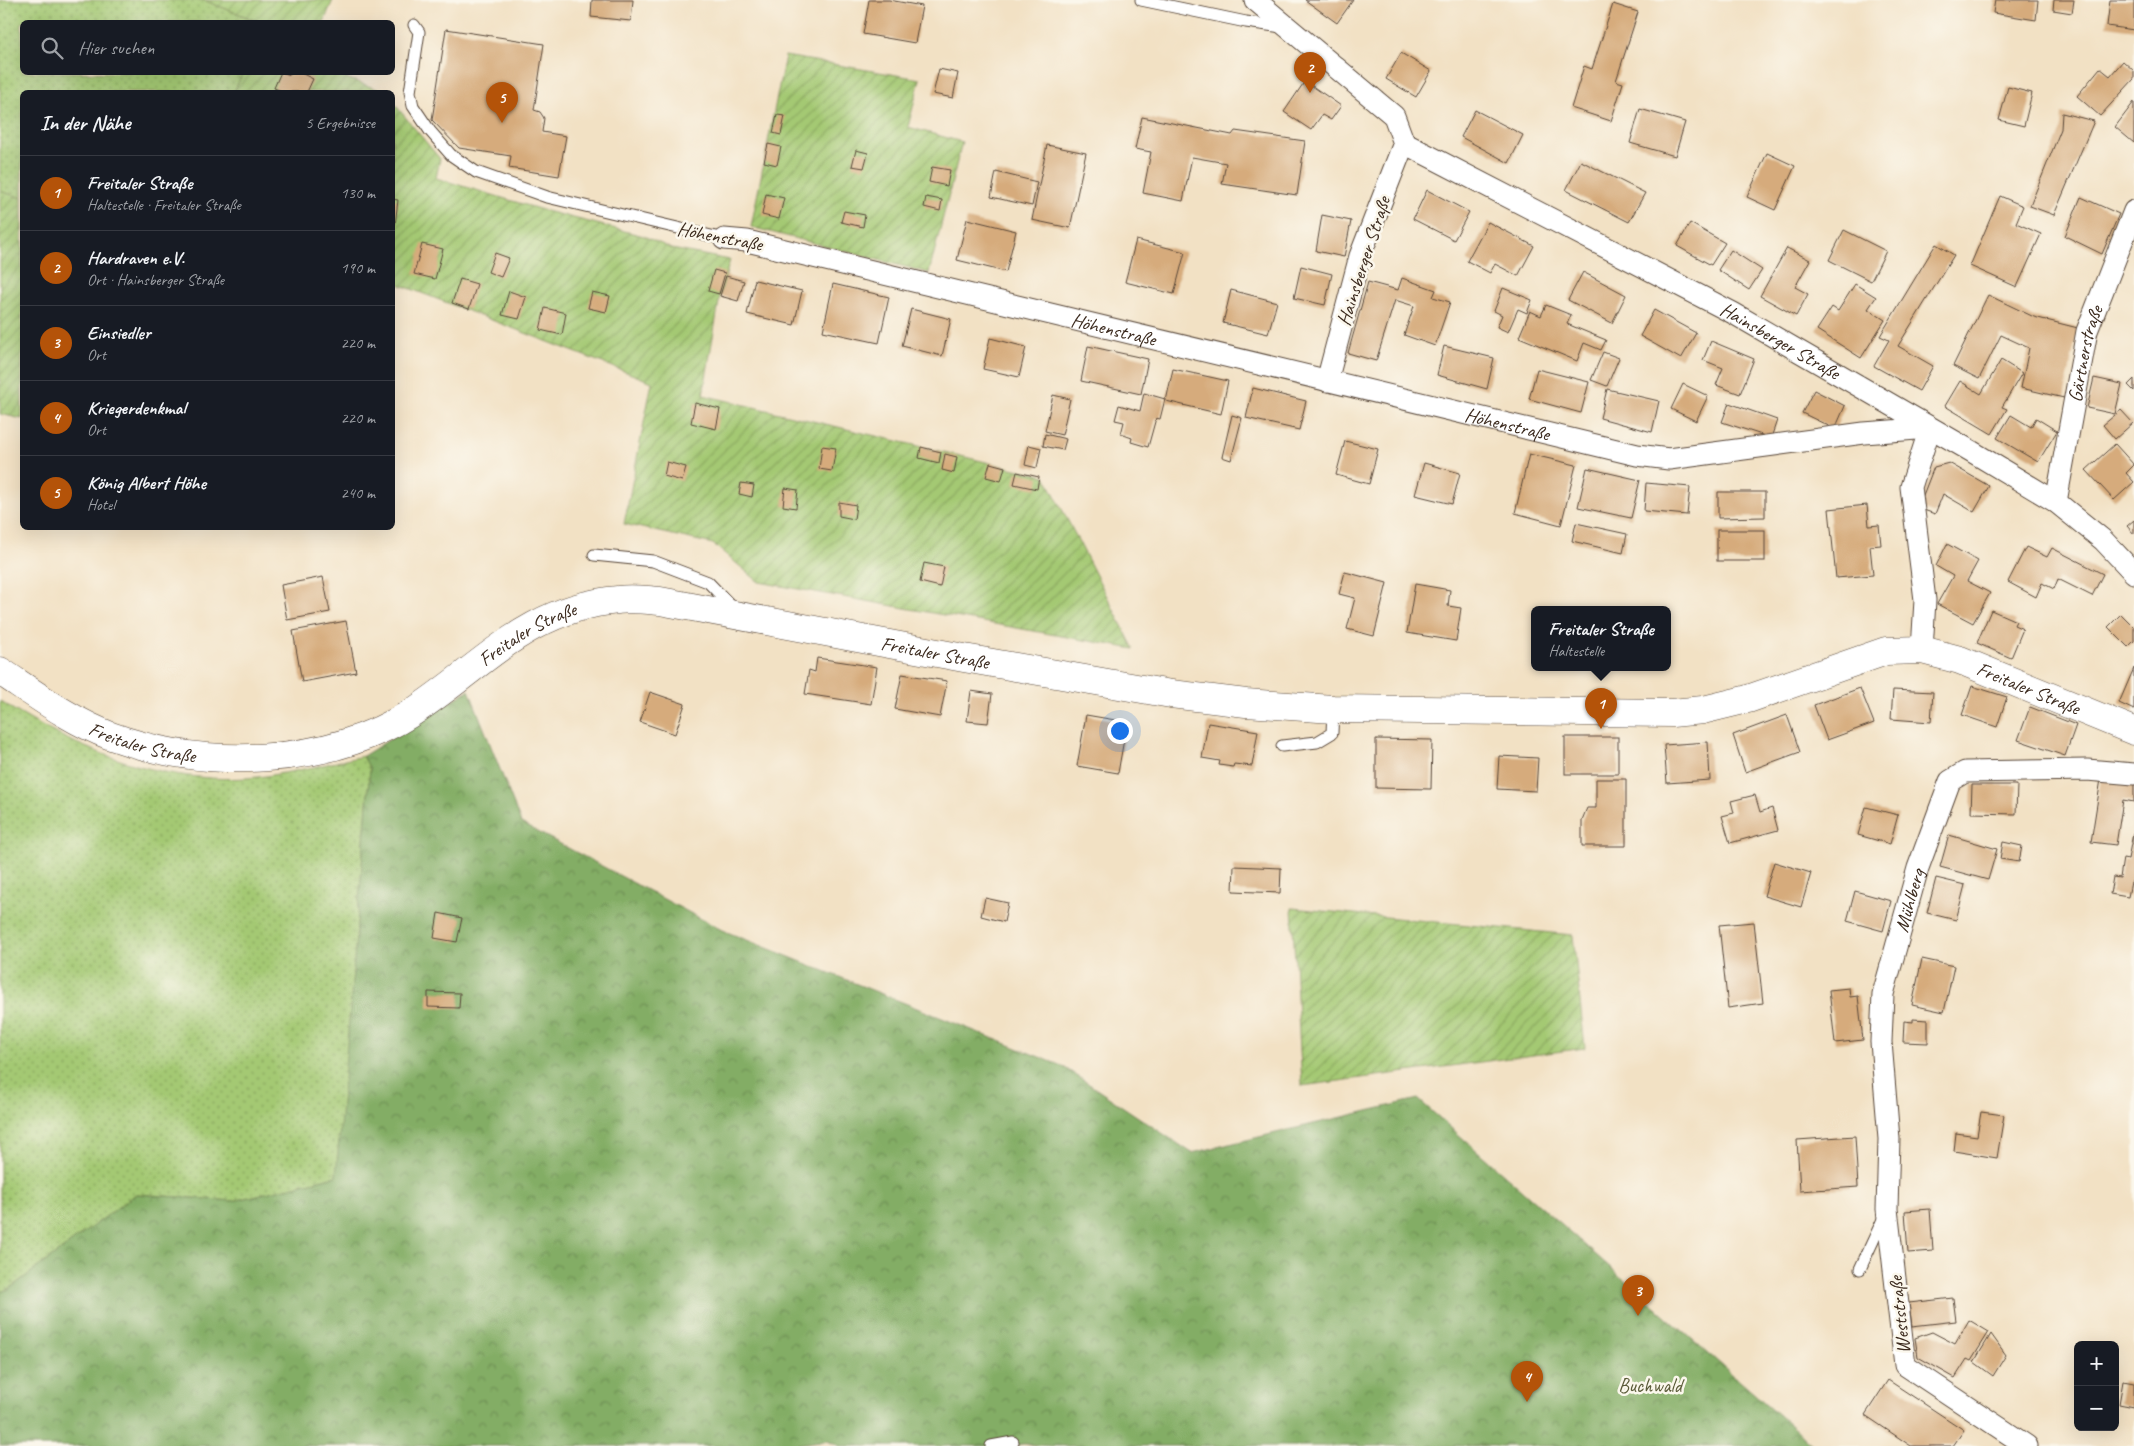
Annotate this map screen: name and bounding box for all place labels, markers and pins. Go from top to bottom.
pin: 2 [1294,52,1326,93]
pin: 5 [486,82,518,123]
pin: 1 [1585,688,1617,729]
pin: 3 [1622,1275,1654,1316]
pin: 4 [1511,1361,1543,1402]

